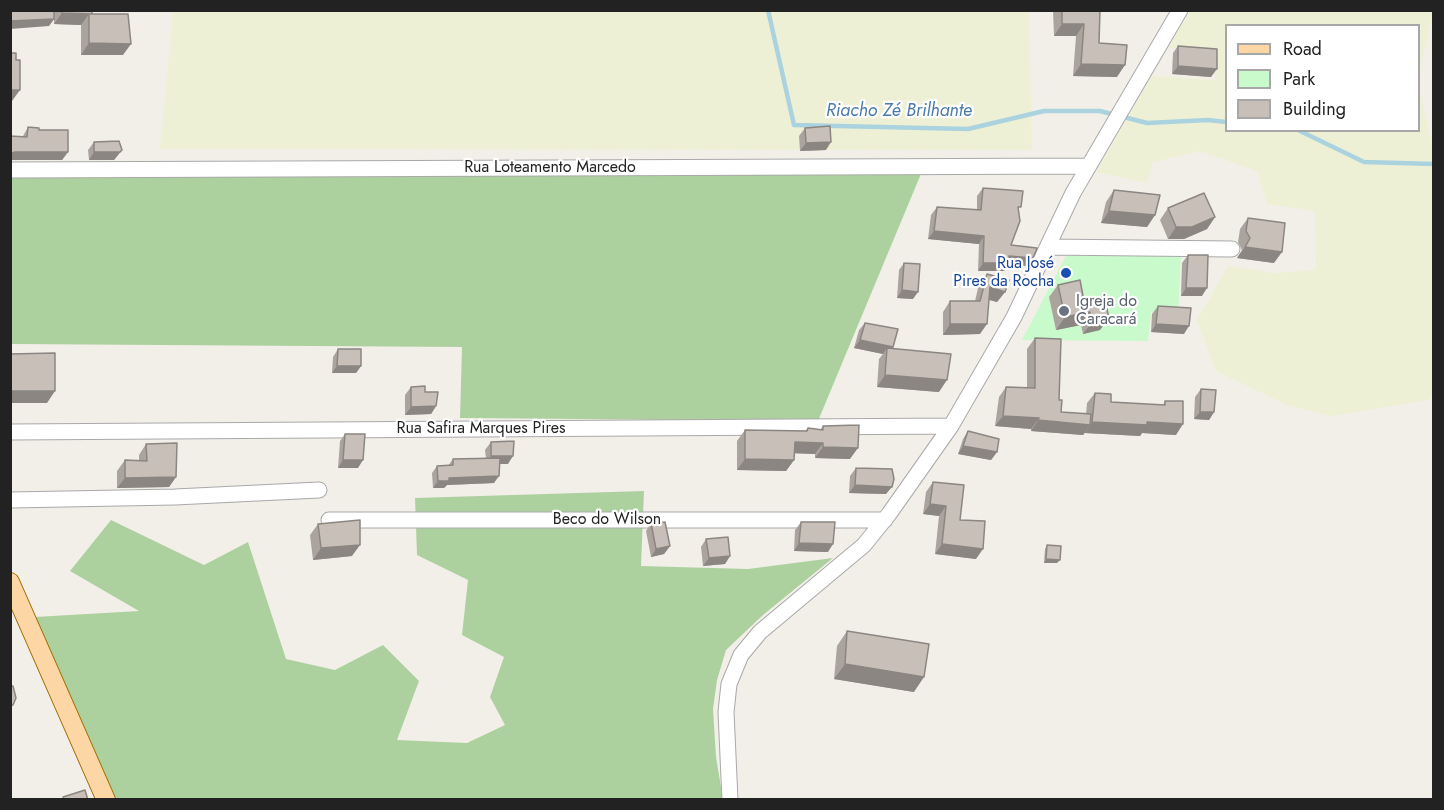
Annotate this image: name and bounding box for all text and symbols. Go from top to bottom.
legend [1225,24,1420,132]
text: Road [1283,36,1322,62]
text: Park [1283,66,1315,92]
text: Building [1283,96,1346,122]
water label: Riacho Zé Brilhante [826,101,972,123]
street label: Rua Loteamento Marcedo [464,158,636,178]
place label: Rua José Pires da Rocha [953,254,1054,292]
marker: Rua José Pires da Rocha [1059,266,1073,280]
place label: Igreja do Caracará [1076,292,1137,330]
marker: Igreja do Caracará [1057,304,1071,318]
street label: Rua Safira Marques Pires [397,419,565,439]
street label: Beco do Wilson [553,510,661,530]

